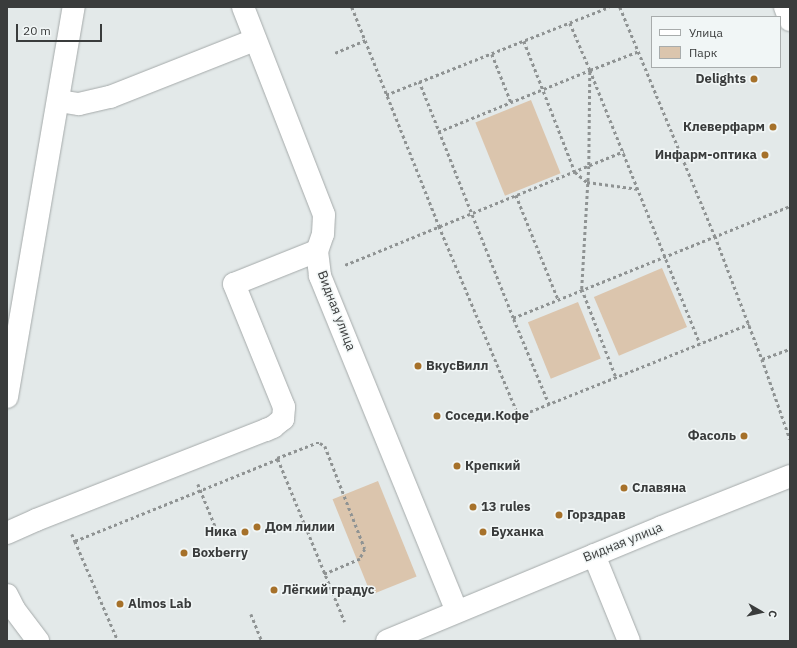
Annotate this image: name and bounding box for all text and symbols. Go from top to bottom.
scale bar [18,16,104,42]
legend [651,16,781,68]
text: 20 m [23,23,51,38]
text: Улица [689,25,723,40]
text: Парк [689,45,717,60]
place label: Delights [696,71,746,87]
marker: Delights [749,74,759,84]
place label: Клеверфарм [683,119,765,135]
marker: Клеверфарм [768,122,778,132]
place label: Инфарм-оптика [655,147,757,163]
marker: Инфарм-оптика [760,150,770,160]
street label: Видная улица [314,269,358,353]
place label: ВкусВилл [426,358,488,374]
marker: ВкусВилл [413,361,423,371]
place label: Соседи.Кофе [445,408,529,424]
marker: Соседи.Кофе [432,411,442,421]
place label: Фасоль [688,428,736,444]
marker: Фасоль [739,431,749,441]
place label: Крепкий [465,458,520,474]
marker: Крепкий [452,461,462,471]
place label: Славяна [632,480,686,496]
marker: Славяна [619,483,629,493]
place label: 13 rules [481,499,530,515]
marker: 13 rules [468,502,478,512]
place label: Горздрав [567,507,626,523]
marker: Горздрав [554,510,564,520]
place label: Дом лилии [265,519,335,535]
street label: Видная улица [581,520,665,566]
marker: Дом лилии [252,522,262,532]
place label: Ника [205,524,237,540]
place label: Буханка [491,524,544,540]
marker: Ника [240,527,250,537]
marker: Буханка [478,527,488,537]
place label: Boxberry [192,545,248,561]
marker: Boxberry [179,548,189,558]
place label: Лёгкий градус [282,582,374,598]
marker: Лёгкий градус [269,585,279,595]
north arrow [741,592,781,632]
place label: Almos Lab [128,596,192,612]
marker: Almos Lab [115,599,125,609]
text: С [765,609,780,619]

